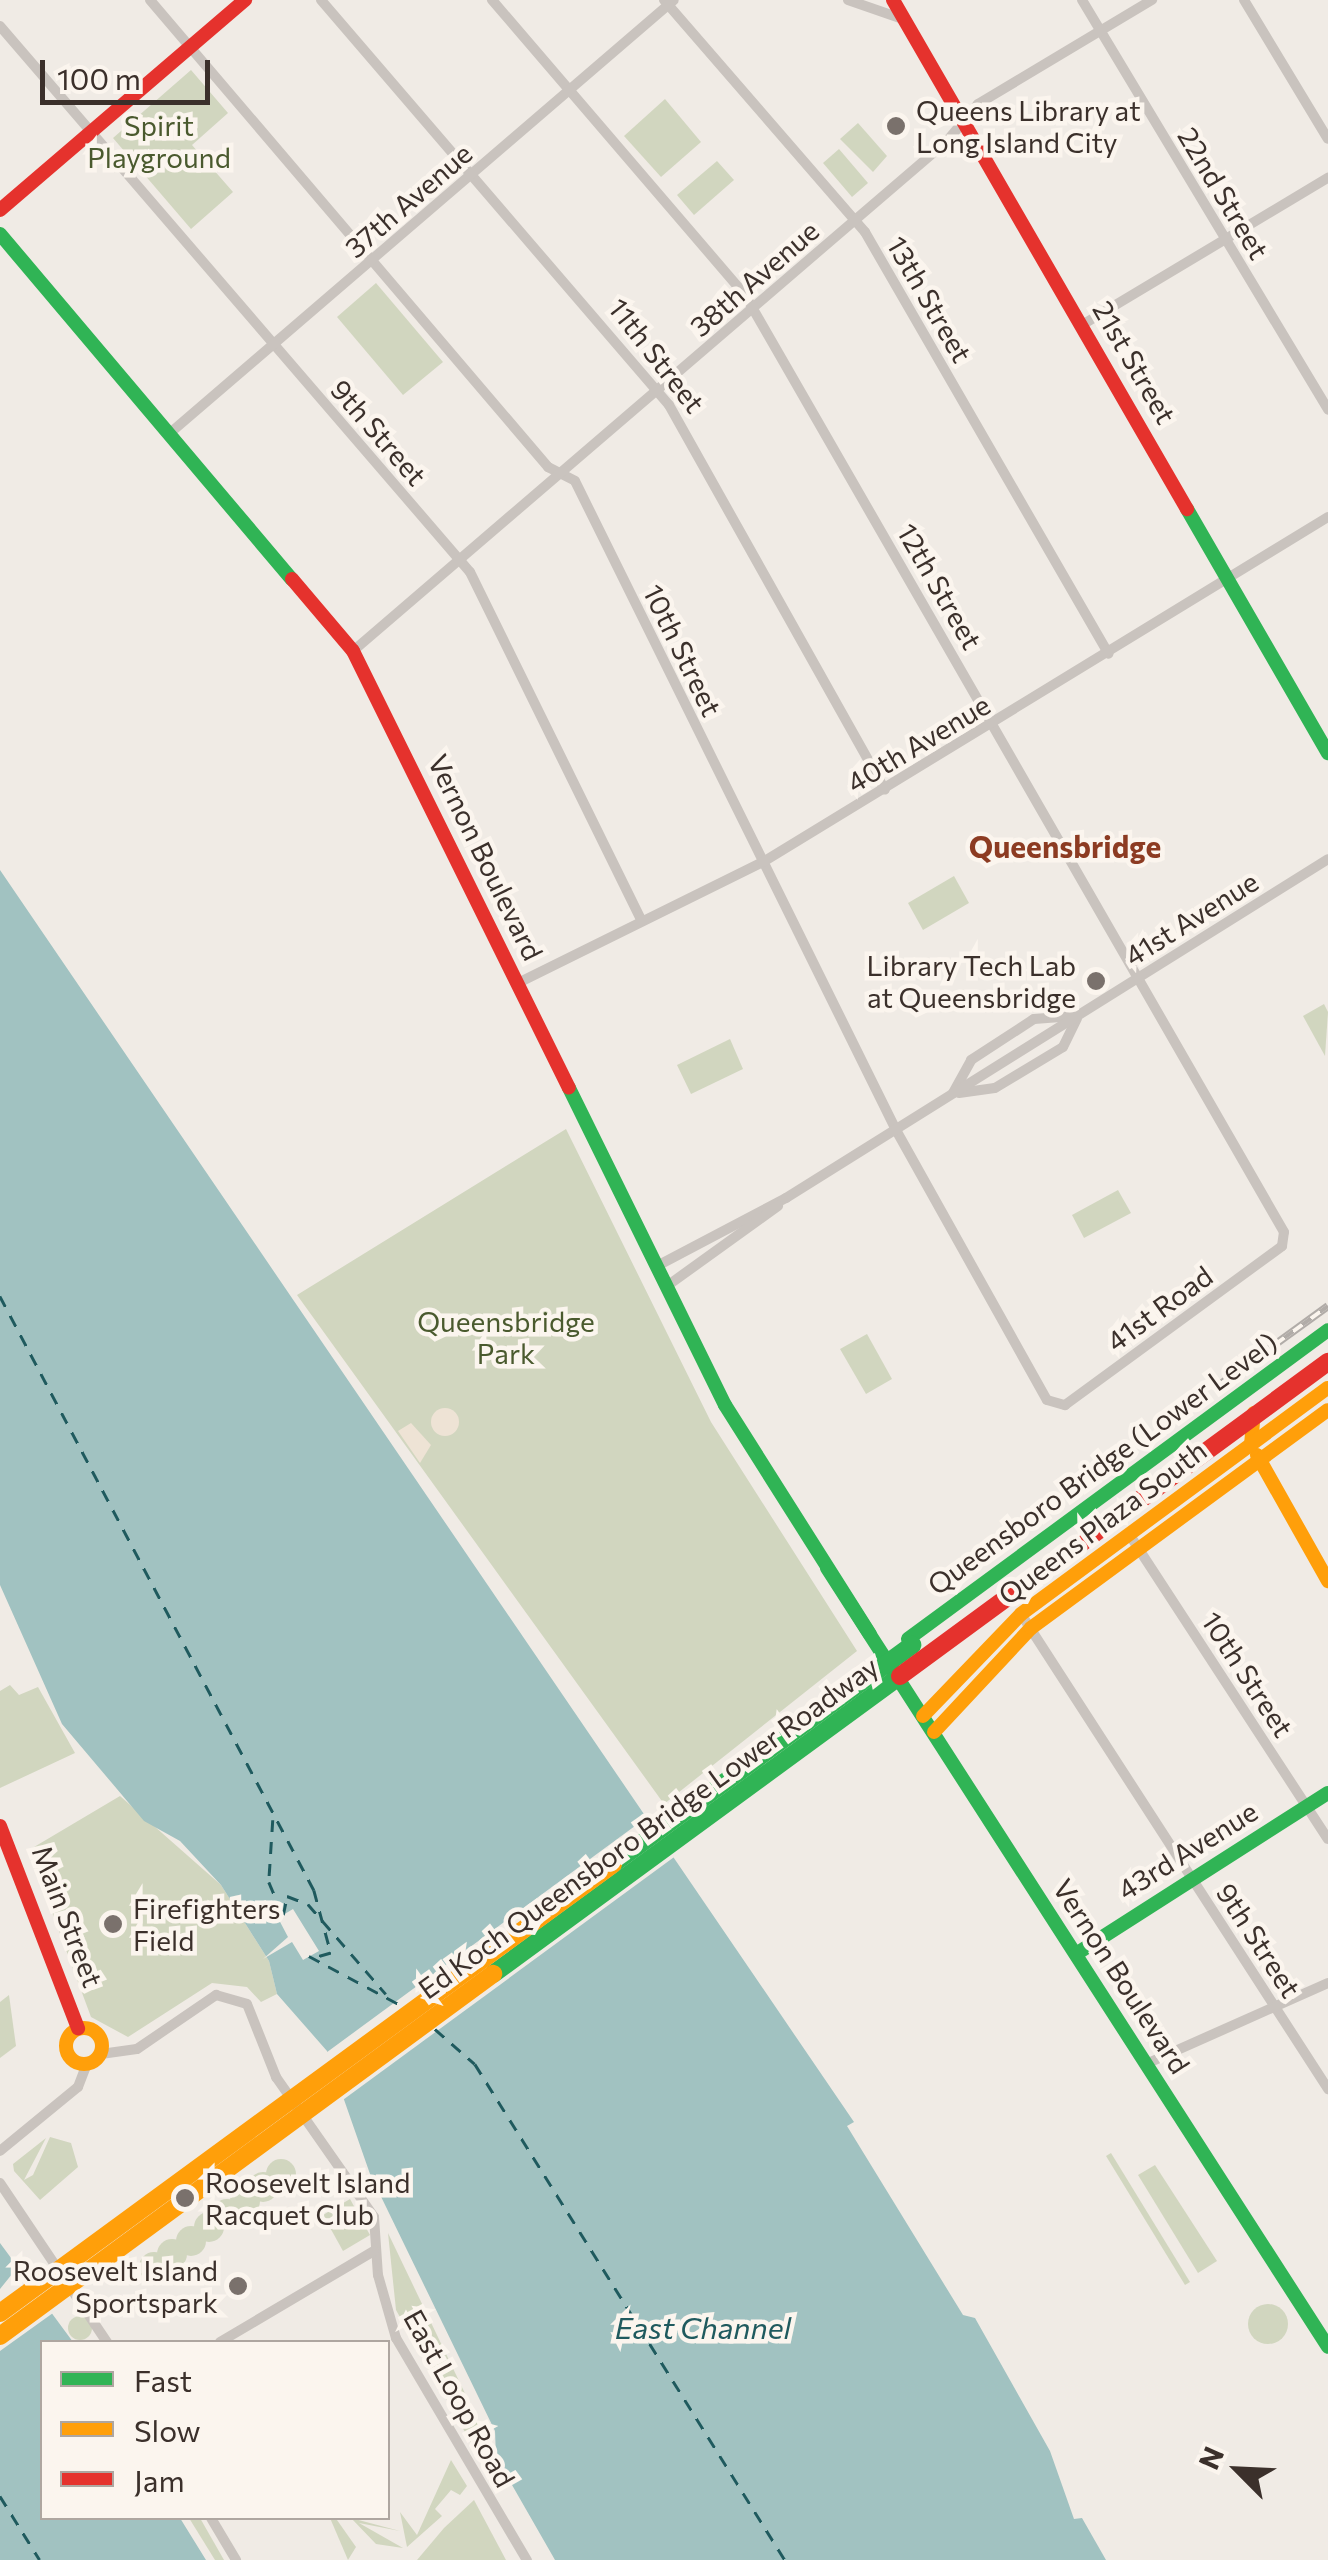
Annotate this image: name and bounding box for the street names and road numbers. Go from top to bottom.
street label: 22nd Street [1172,121,1276,265]
street label: 37th Avenue [338,136,478,264]
street label: 38th Avenue [683,213,825,343]
street label: 13th Street [880,230,980,368]
street label: 11th Street [602,291,712,419]
street label: 21st Street [1086,295,1184,429]
street label: 9th Street [324,372,434,492]
street label: 12th Street [891,517,989,655]
street label: 10th Street [637,579,729,721]
street label: 40th Avenue [840,687,996,799]
street label: Vernon Boulevard [422,749,550,965]
street label: 41st Avenue [1118,864,1264,972]
street label: 41st Road [1099,1258,1219,1358]
street label: Queensboro Bridge (Lower Level) [921,1325,1283,1601]
street label: Queens Plaza South [991,1433,1213,1611]
street label: 10th Street [1195,1605,1301,1743]
street label: Ed Koch Queensboro Bridge Lower Roadway [411,1649,885,2005]
street label: 43rd Avenue [1111,1794,1263,1906]
street label: Main Street [26,1840,110,1992]
street label: Vernon Boulevard [1047,1873,1197,2079]
street label: 9th Street [1210,1877,1308,2003]
street label: East Loop Road [397,2303,523,2493]

